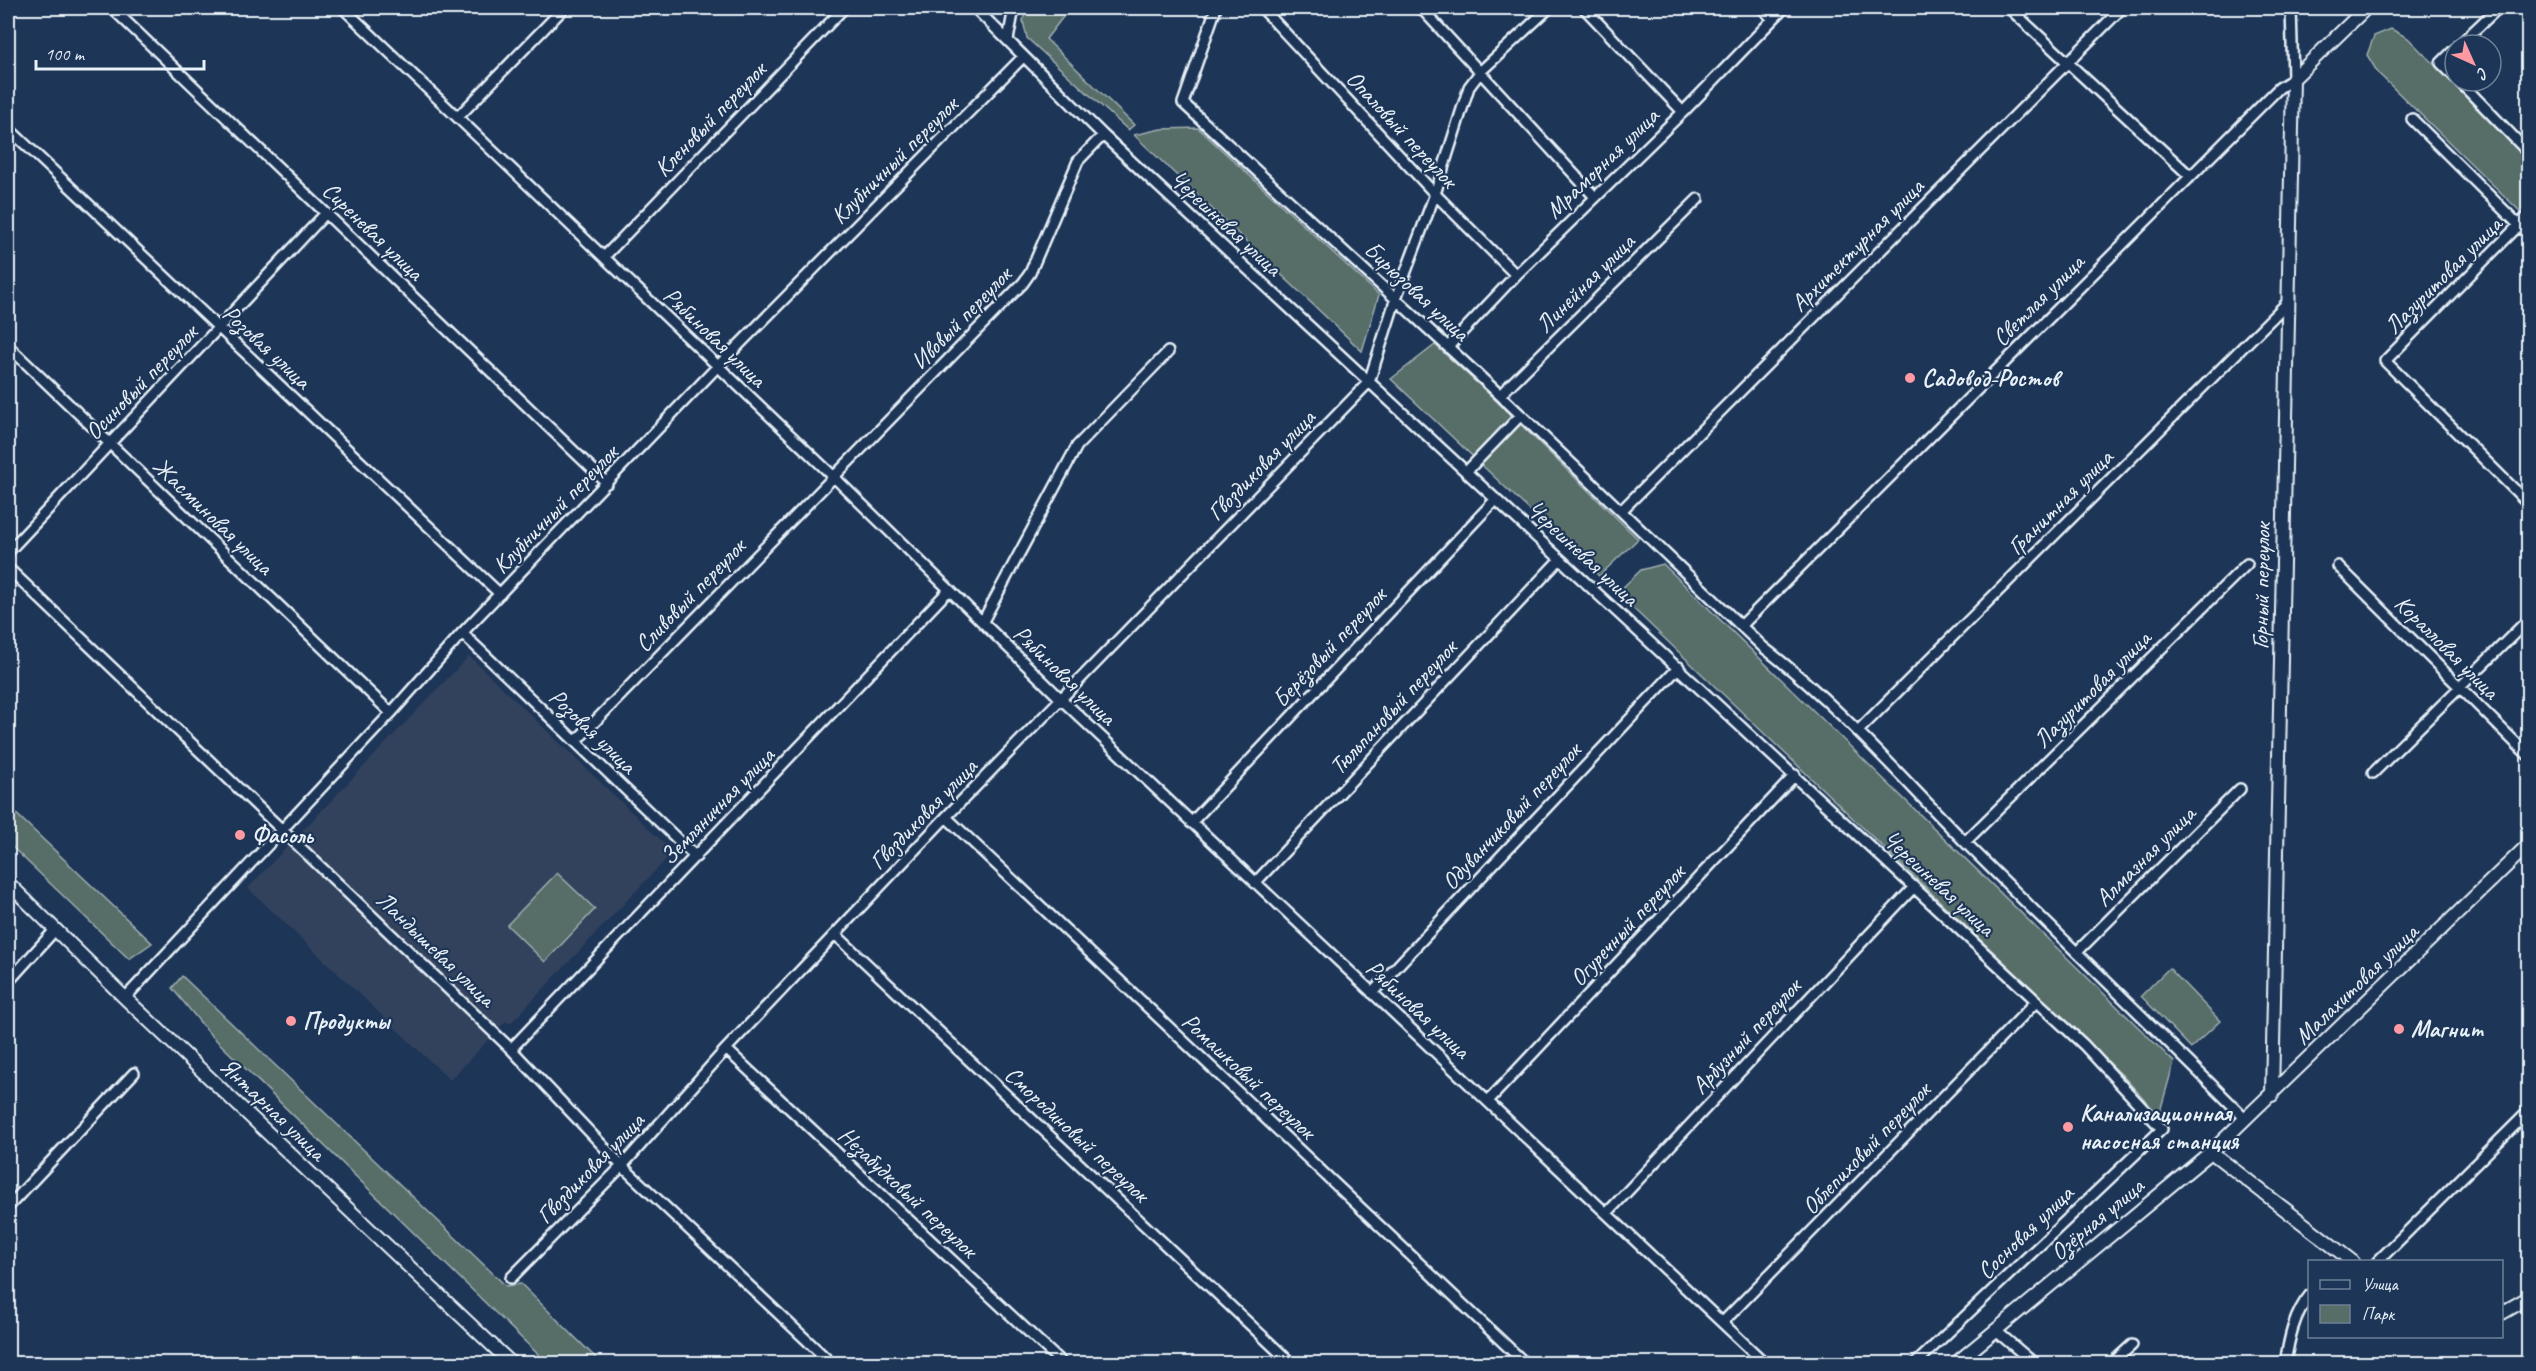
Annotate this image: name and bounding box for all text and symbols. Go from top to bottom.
scale bar [36,33,204,71]
north arrow [2443,33,2503,93]
text: 100 m [45,43,86,65]
street label: Кленовый переулок [648,54,774,183]
text: С [2472,63,2493,84]
street label: Опаловый переулок [1340,64,1466,196]
street label: Клубничный переулок [824,88,966,230]
street label: Мраморная улица [1539,100,1666,225]
street label: Черешневая улица [1164,163,1289,283]
street label: Архитектурная улица [1784,171,1931,318]
street label: Сиреневая улица [316,175,431,288]
street label: Лазуритовая улица [2378,208,2511,341]
street label: Линейная улица [1529,226,1642,339]
street label: Бирюзовая улица [1358,234,1477,348]
street label: Светлая улица [1986,246,2092,352]
street label: Ивовый переулок [904,259,1019,376]
street label: Рябиновая улица [657,280,774,394]
street label: Розовая улица [216,299,319,397]
street label: Осиновый переулок [78,316,205,446]
place label: Садовод-Ростов [1922,363,2063,393]
marker: Садовод-Ростов [1903,371,1917,385]
street label: Гвоздиковая улица [1200,402,1323,527]
street label: Клубничный переулок [486,437,626,580]
street label: Гранитная улица [2001,442,2120,561]
street label: Жасминовая улица [146,451,281,582]
street label: Черешневая улица [1521,493,1646,613]
street label: Горный переулок [2245,520,2277,650]
street label: Сливовый переулок [628,530,753,658]
street label: Берёзовый переулок [1266,579,1395,714]
street label: Коралловая улица [2388,588,2507,707]
street label: Рябиновая улица [1007,618,1124,732]
street label: Лазуритовая улица [2027,622,2160,755]
street label: Тюльпановый переулок [1323,632,1465,781]
street label: Розовая улица [542,682,644,782]
street label: Одуванчиковый переулок [1435,734,1589,896]
street label: Земляничная улица [653,740,782,871]
street label: Гвоздиковая улица [862,751,985,876]
street label: Алмазная улица [2088,798,2203,913]
place label: Фасоль [252,820,315,850]
street label: Черешневая улица [1877,823,2002,943]
marker: Фасоль [233,828,247,842]
street label: Огуречный переулок [1563,856,1693,992]
street label: Ландышевая улица [370,885,503,1015]
street label: Малахитовая улица [2288,916,2426,1051]
street label: Рябиновая улица [1360,953,1477,1066]
street label: Арбузный переулок [1685,970,1809,1100]
place label: Продукты [303,1006,391,1036]
street label: Ромашковый переулок [1176,1006,1324,1147]
marker: Продукты [284,1014,298,1028]
place label: Магнит [2411,1014,2484,1044]
marker: Магнит [2392,1022,2406,1036]
street label: Янтарная улица [214,1051,334,1169]
street label: Смородиновый переулок [998,1059,1157,1210]
street label: Облепиховый переулок [1795,1074,1938,1221]
place label: Канализационная насосная станция [2080,1098,2239,1156]
street label: Гвоздиковая улица [529,1105,652,1230]
street label: Незабудковый переулок [832,1120,985,1266]
marker: Канализационная насосная станция [2061,1120,2075,1134]
street label: Озёрная улица [2044,1170,2152,1268]
street label: Сосновая улица [1970,1178,2081,1285]
legend [2308,1260,2503,1338]
text: Улица [2362,1273,2399,1295]
text: Парк [2362,1303,2396,1325]

